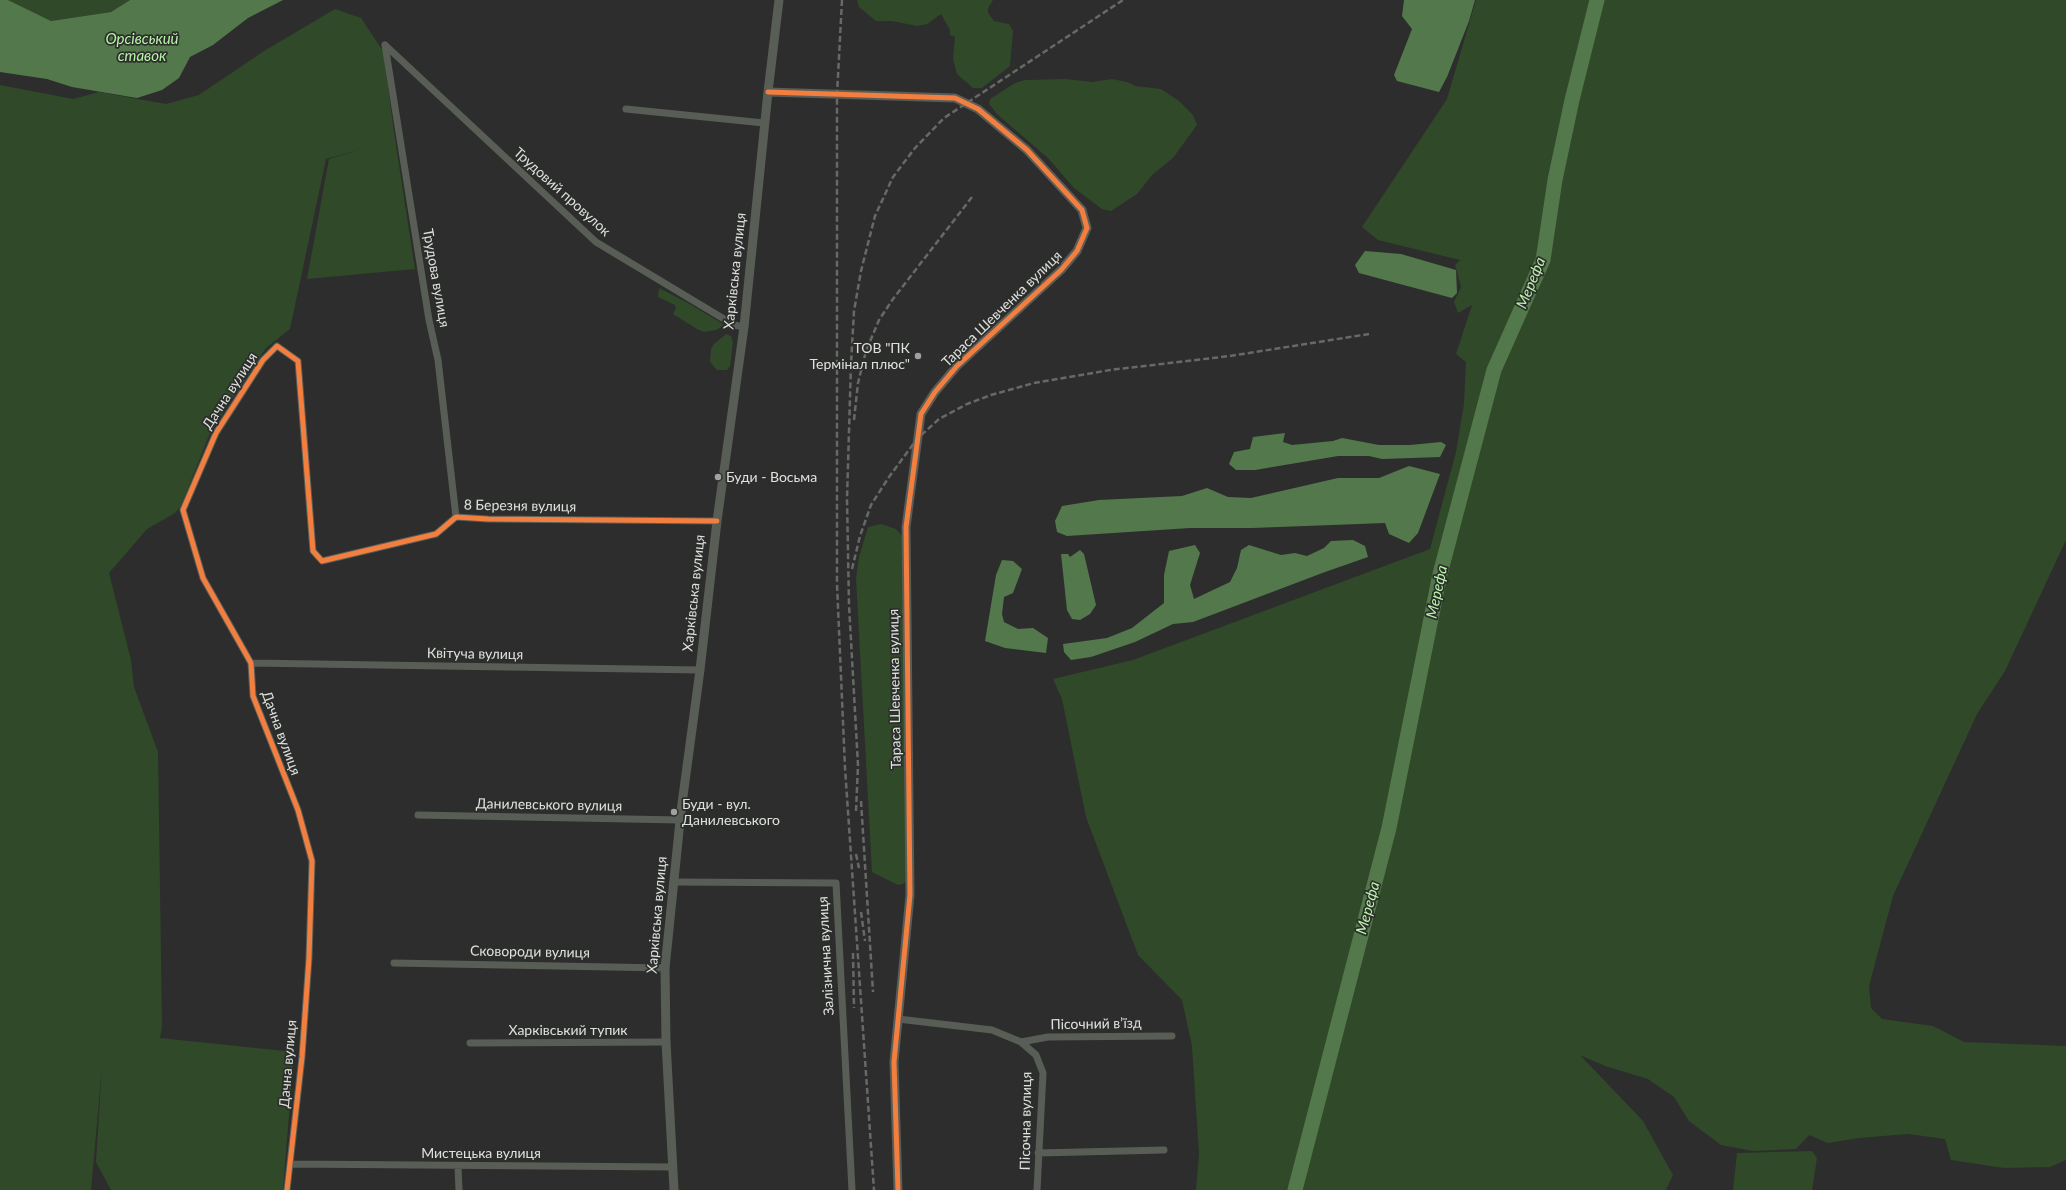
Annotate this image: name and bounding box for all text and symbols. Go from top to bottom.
water label: Орсівський ставок [105,30,179,65]
street label: Трудовий провулок [510,144,614,240]
street label: Харківська вулиця [721,212,749,330]
street label: Трудова вулиця [419,227,453,329]
street label: Тараса Шевченка вулиця [939,247,1065,371]
water label: Мерефа [1513,255,1549,311]
place label: ТОВ "ПК Термінал плюс" [809,340,910,372]
street label: Дачна вулиця [199,349,261,433]
marker: ТОВ "ПК Термінал плюс" [913,351,923,361]
place label: Буди - Восьма [726,469,817,485]
marker: Буди - Восьма [713,472,723,482]
street label: 8 Березня вулиця [464,497,576,515]
street label: Харківська вулиця [680,534,708,652]
water label: Мерефа [1423,564,1451,620]
street label: Тараса Шевченка вулиця [885,609,905,769]
street label: Квітуча вулиця [427,645,523,663]
street label: Дачна вулиця [258,689,304,777]
street label: Данилевського вулиця [476,795,622,815]
place label: Буди - вул. Данилевського [682,796,780,828]
marker: Буди - вул. Данилевського [669,807,679,817]
street label: Харківська вулиця [644,856,670,974]
water label: Мерефа [1352,880,1384,936]
street label: Залізнична вулиця [814,896,838,1016]
street label: Сковороди вулиця [470,943,590,961]
street label: Пісочний в’їзд [1050,1015,1142,1033]
street label: Дачна вулиця [276,1019,300,1109]
street label: Харківський тупик [508,1022,628,1038]
street label: Пісочна вулиця [1017,1072,1035,1170]
street label: Мистецька вулиця [421,1145,541,1161]

